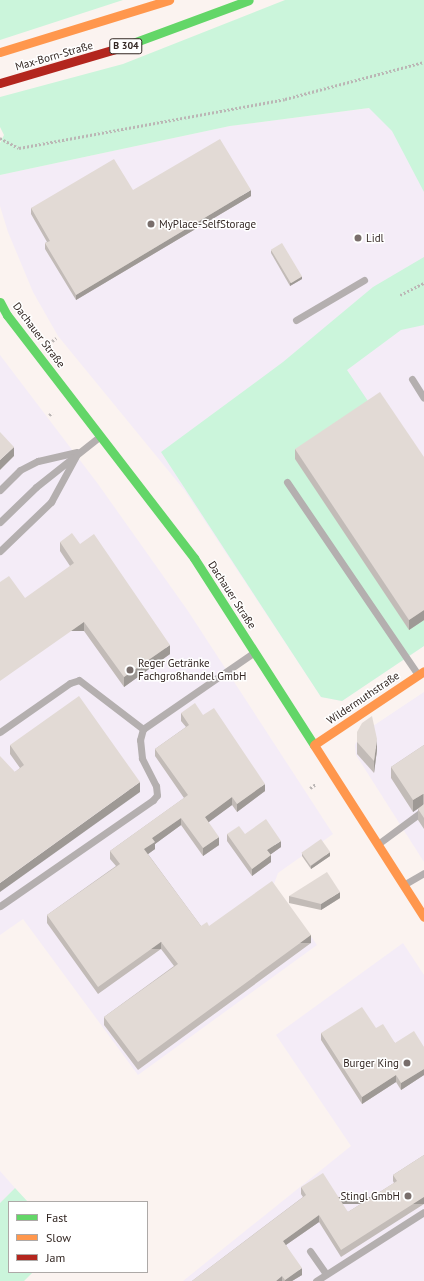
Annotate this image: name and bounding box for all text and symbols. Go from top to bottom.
road number: B 304 [109,38,143,54]
street label: Max-Born-Straße [14,39,94,73]
place label: MyPlace-SelfStorage [159,217,256,231]
marker: MyPlace-SelfStorage [146,219,156,229]
place label: Lidl [366,231,384,245]
marker: Lidl [353,233,363,243]
street label: Dachauer Straße [10,300,68,370]
street label: Dachauer Straße [205,559,259,631]
place label: Reger Getränke Fachgroßhandel GmbH [138,657,246,683]
marker: Reger Getränke Fachgroßhandel GmbH [125,665,135,675]
street label: Wildermuthstraße [324,669,402,727]
place label: Burger King [343,1056,399,1070]
marker: Burger King [402,1058,412,1068]
place label: Stingl GmbH [340,1189,400,1203]
marker: Stingl GmbH [403,1191,413,1201]
legend [8,1201,148,1273]
text: Fast [46,1210,67,1225]
text: Slow [46,1230,71,1245]
text: Jam [46,1250,65,1265]

